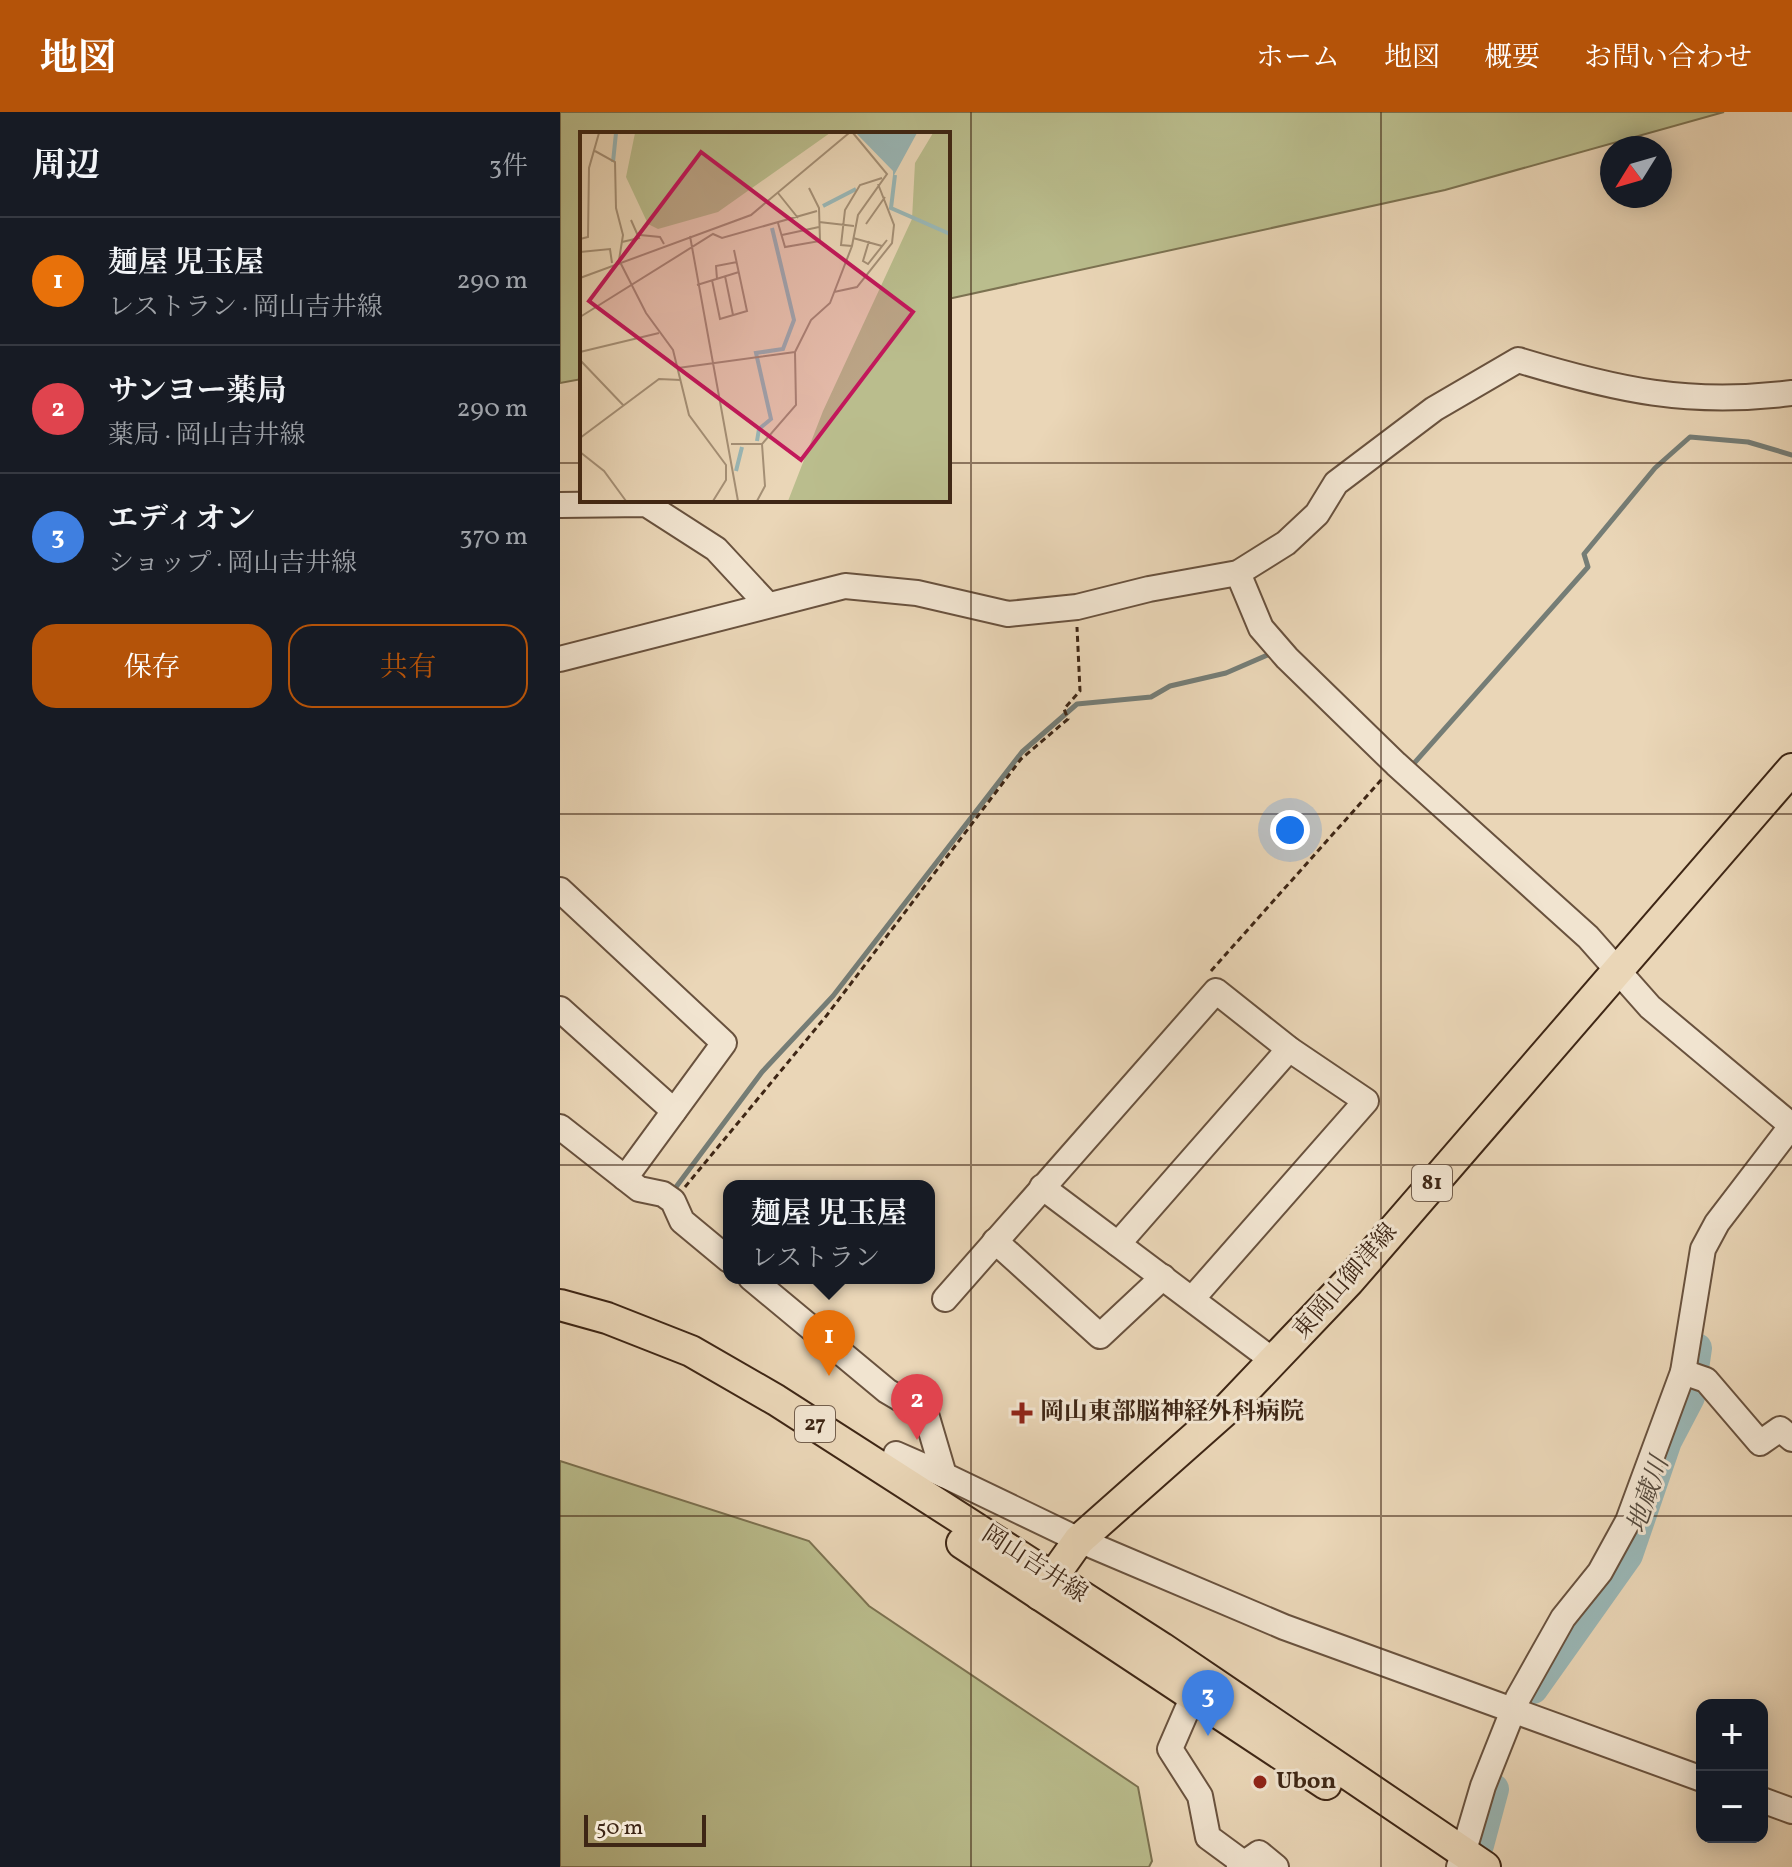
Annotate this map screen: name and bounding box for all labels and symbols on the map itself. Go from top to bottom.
inset map [580,132,950,502]
north arrow [1600,136,1672,208]
your location [1270,810,1310,850]
road number: 81 [1412,1165,1452,1201]
street label: 東岡山御津線 [1286,1217,1406,1347]
pin: 1 [803,1310,855,1376]
pin: 2 [891,1374,943,1440]
place label: 岡山東部脳神経外科病院 [1040,1396,1304,1430]
marker: 岡山東部脳神経外科病院 [1011,1402,1033,1424]
road number: 27 [795,1406,835,1442]
water label: 地蔵川 [1619,1449,1680,1538]
street label: 岡山吉井線 [974,1518,1094,1612]
pin: 3 [1182,1670,1234,1736]
place label: Ubon [1276,1765,1336,1799]
marker: Ubon [1251,1773,1269,1791]
scale bar [584,1811,706,1847]

